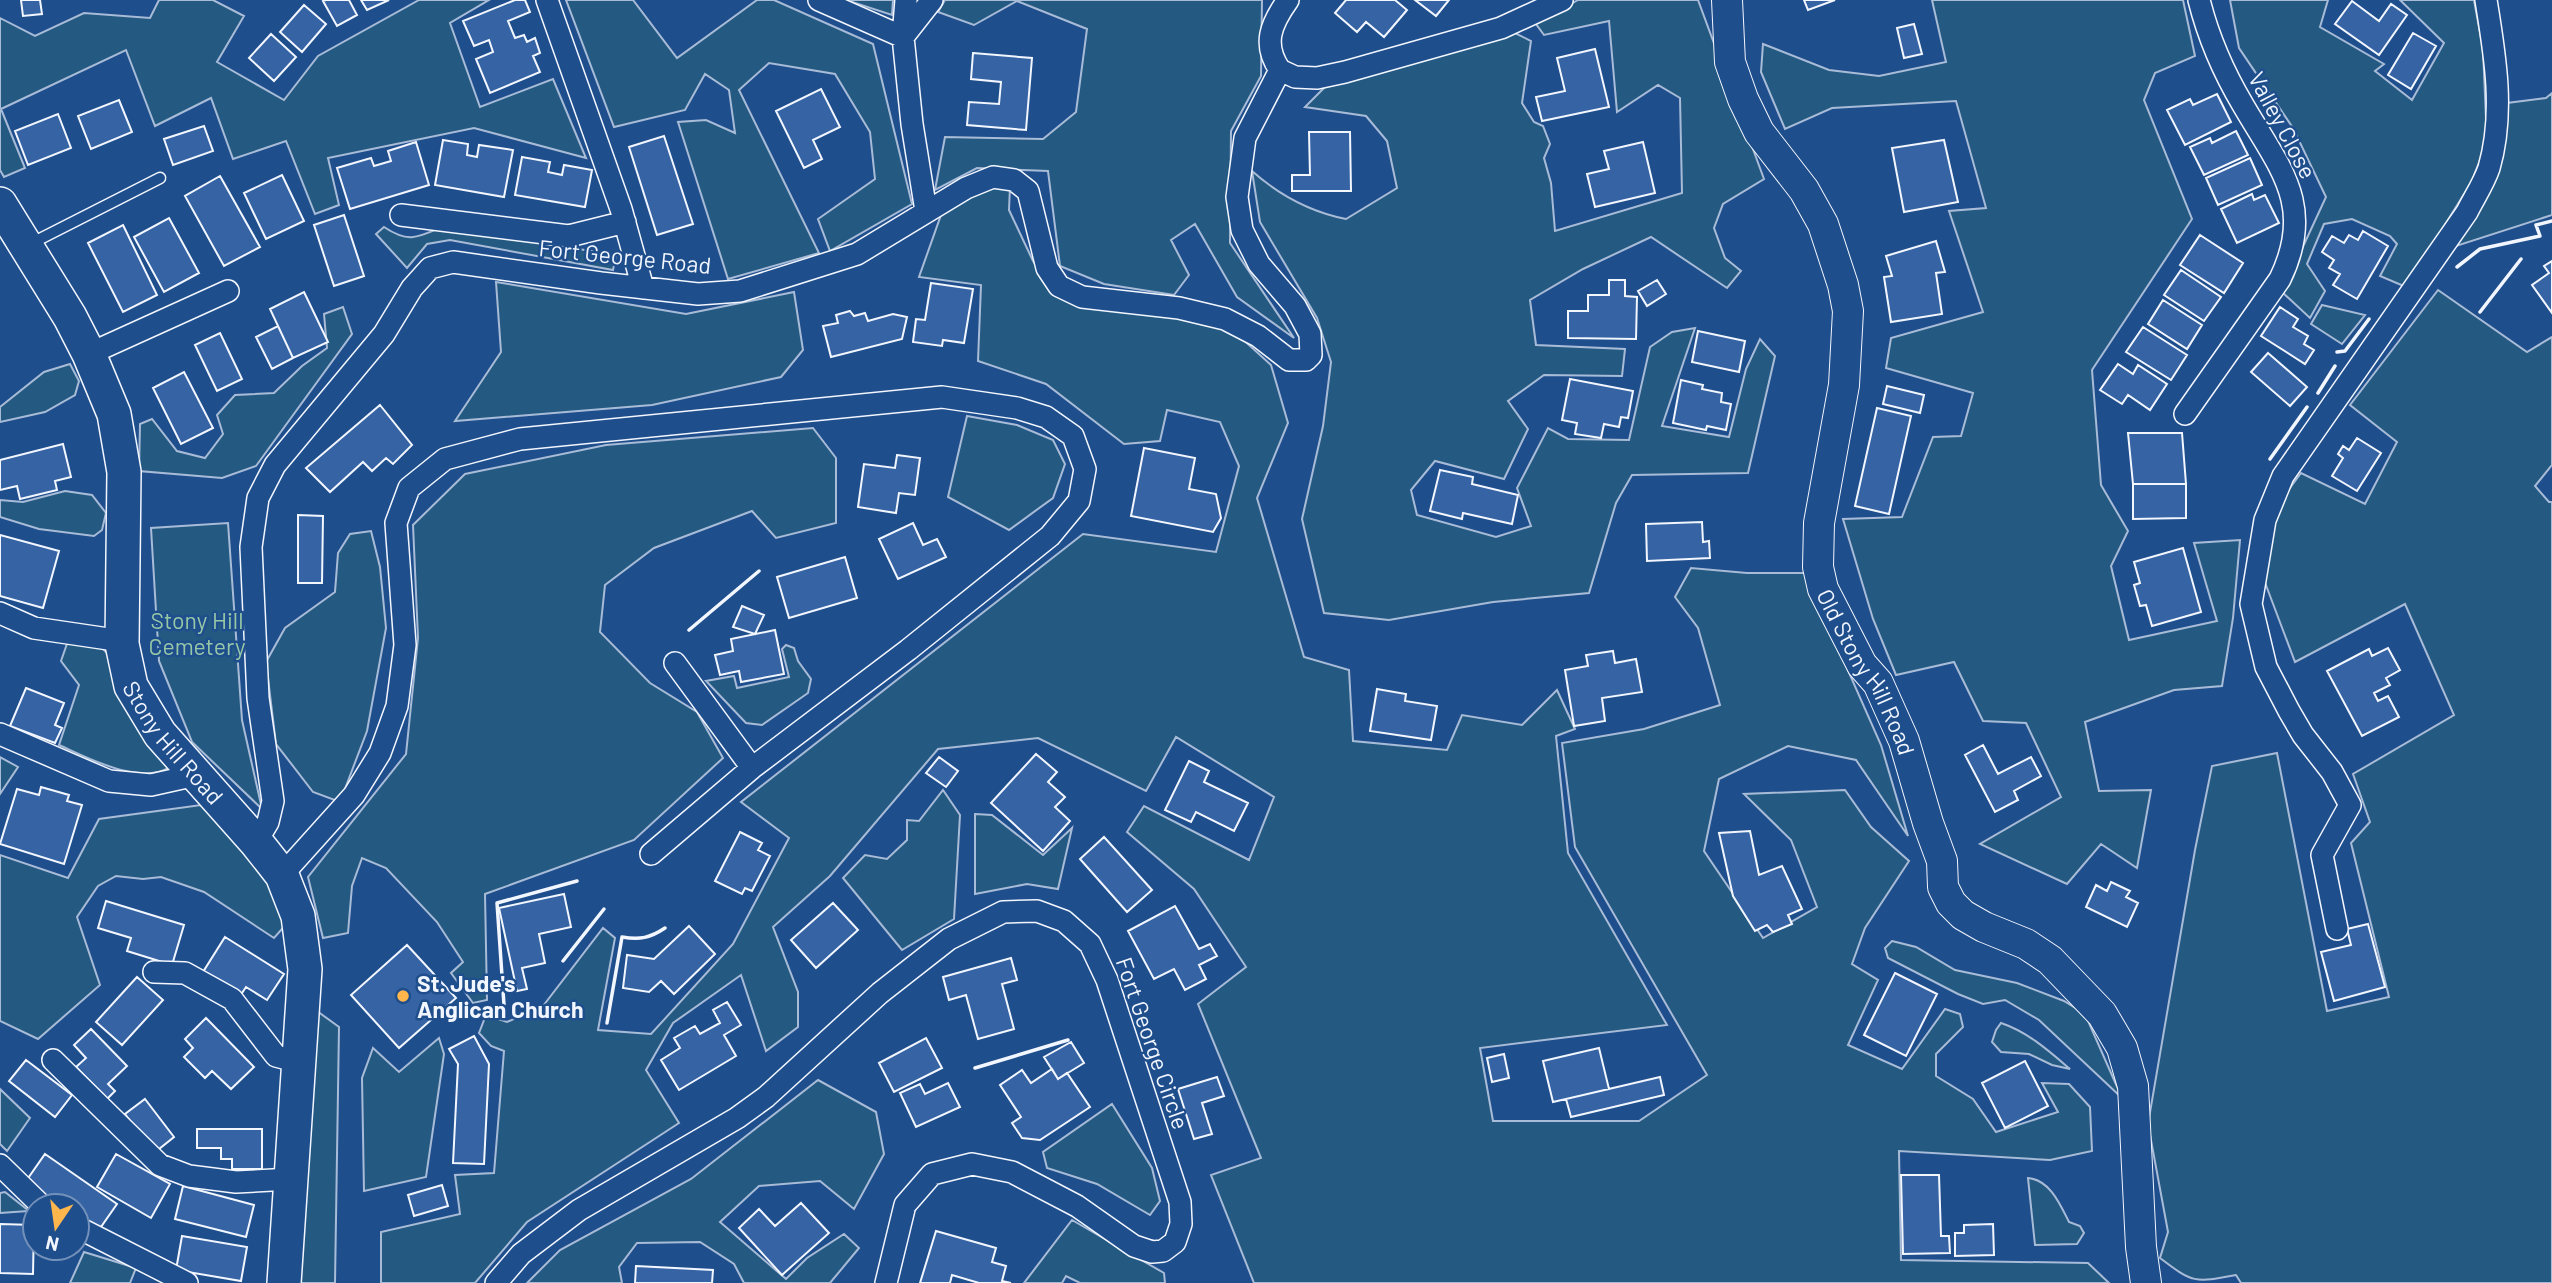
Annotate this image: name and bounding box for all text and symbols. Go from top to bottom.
street label: Valley Close [2243,67,2323,183]
street label: Fort George Road [537,233,713,279]
street label: Old Stony Hill Road [1811,584,1921,758]
park label: Stony Hill Cemetery [148,606,246,660]
street label: Stony Hill Road [117,676,229,810]
street label: Fort George Circle [1110,953,1196,1133]
place label: St. Jude's Anglican Church [417,969,584,1023]
marker: St. Jude's Anglican Church [395,988,411,1004]
north arrow [21,1192,91,1262]
text: N [43,1231,61,1257]

